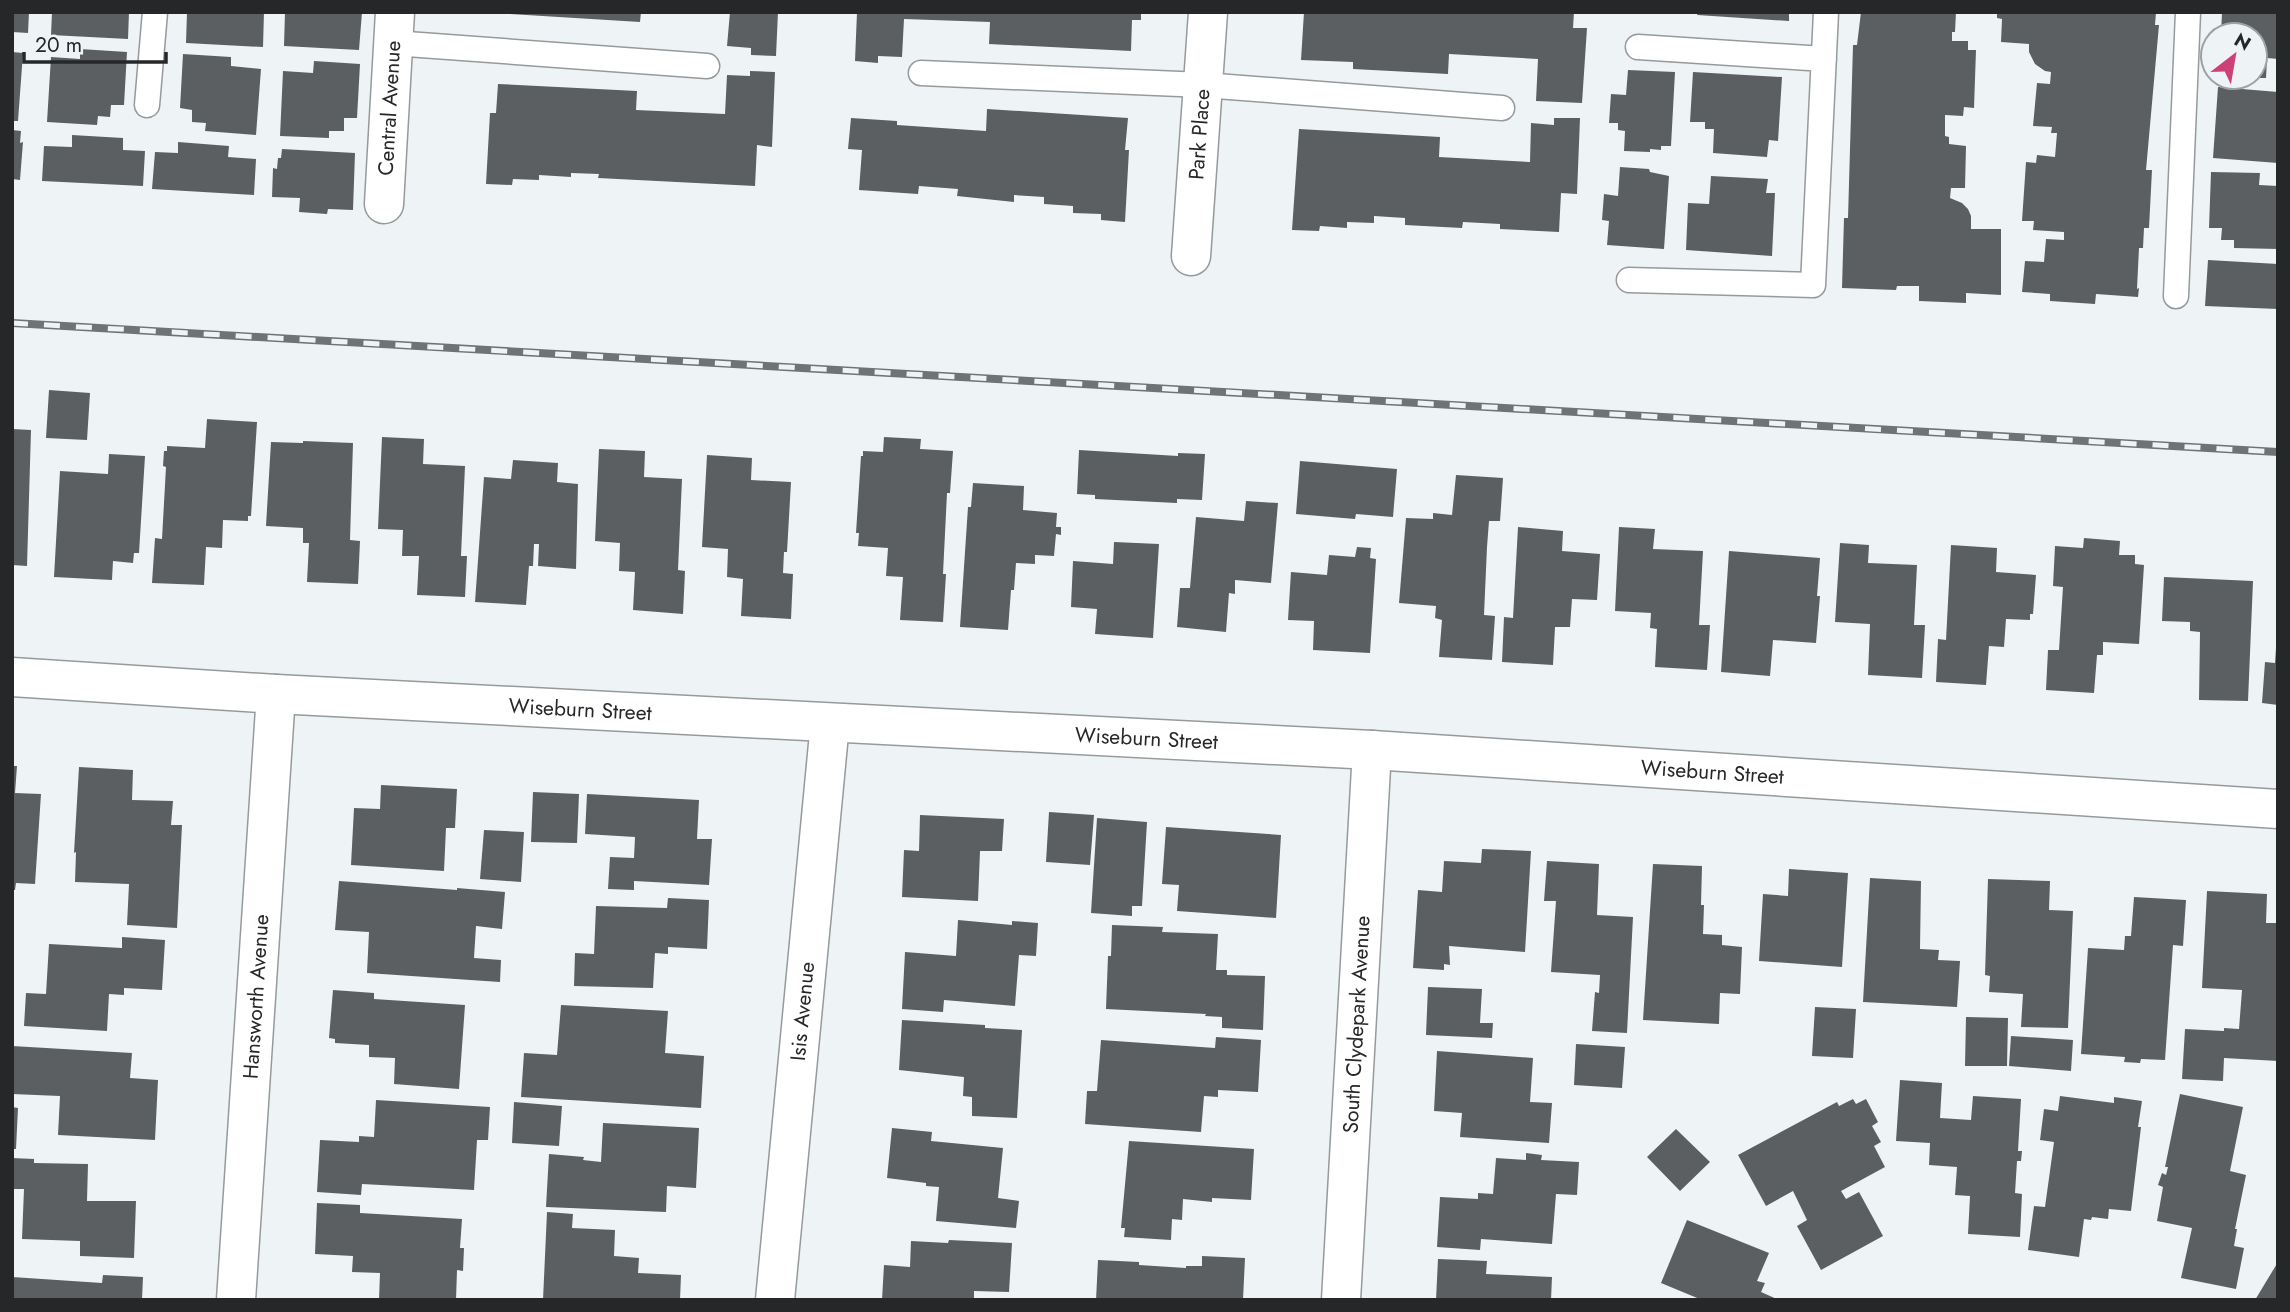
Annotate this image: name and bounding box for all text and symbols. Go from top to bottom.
scale bar [24,21,166,65]
north arrow [2199,21,2269,91]
text: N [2229,26,2256,57]
text: 20 m [35,30,82,60]
street label: Central Avenue [371,40,408,177]
street label: Park Place [1181,88,1218,181]
street label: Wiseburn Street [508,691,652,728]
street label: Wiseburn Street [1074,720,1219,757]
street label: Wiseburn Street [1640,753,1785,792]
street label: Hansworth Avenue [236,913,276,1080]
street label: South Clydepark Avenue [1335,915,1378,1134]
street label: Isis Avenue [783,960,822,1062]

